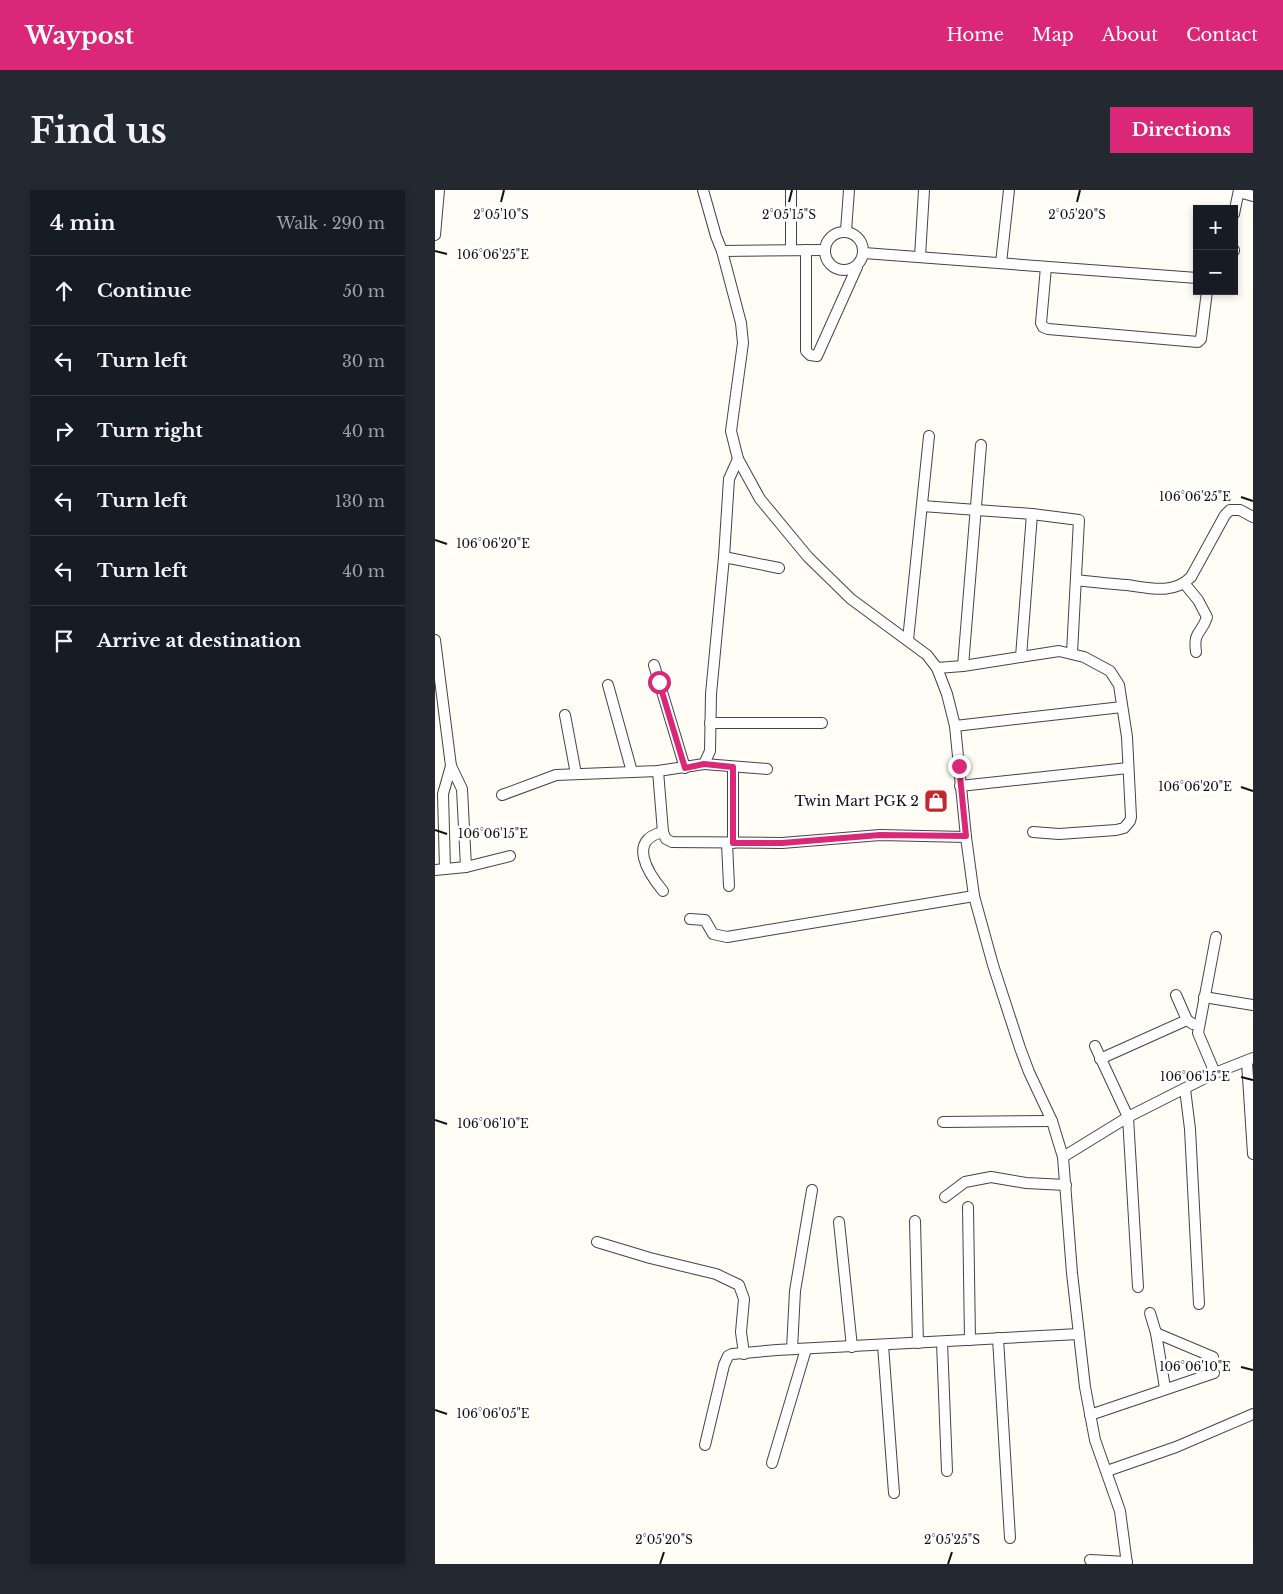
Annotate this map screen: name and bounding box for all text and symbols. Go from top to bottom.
text: Waypost [25,21,134,50]
text: Home [946,24,1004,46]
text: Map [1032,24,1074,46]
text: About [1102,24,1158,46]
text: Contact [1186,24,1258,46]
button: Directions [1110,107,1253,153]
text: Find us [30,109,167,152]
map controls [1193,205,1238,295]
button: + [1193,205,1238,250]
text: 2°05'10"S [473,207,529,222]
text: 2°05'15"S [762,207,816,222]
text: 2°05'20"S [1048,207,1106,222]
text: 4 min [50,210,116,236]
text: Walk · 290 m [277,213,385,233]
text: 106°06'25"E [457,247,529,262]
button: − [1193,250,1238,295]
icon: ahead [50,277,78,305]
text: Continue [97,279,192,302]
text: 50 m [343,281,385,301]
icon: left [50,347,78,375]
text: Turn left [97,349,188,372]
text: 30 m [342,351,385,371]
icon: right [50,417,78,445]
text: Turn right [97,419,203,442]
text: 40 m [342,421,385,441]
icon: left [50,487,78,515]
text: Turn left [97,489,188,512]
text: 106°06'25"E [1159,489,1231,504]
text: 130 m [335,491,385,511]
text: 106°06'20"E [456,536,530,551]
icon: left [50,557,78,585]
text: Turn left [97,559,188,582]
text: 40 m [342,561,385,581]
icon: arrive [50,627,78,655]
text: Arrive at destination [97,629,301,652]
route start [648,671,671,694]
route end [948,755,971,778]
text: 106°06'20"E [1158,779,1232,794]
shop icon: Twin Mart PGK 2 [923,788,949,814]
place label: Twin Mart PGK 2 [794,792,919,810]
text: 106°06'15"E [458,826,528,841]
text: 106°06'15"E [1160,1069,1230,1084]
text: 106°06'10"E [457,1116,529,1131]
text: 106°06'10"E [1159,1359,1231,1374]
text: 106°06'05"E [456,1406,530,1421]
text: 2°05'20"S [635,1532,693,1547]
text: 2°05'25"S [924,1532,980,1547]

